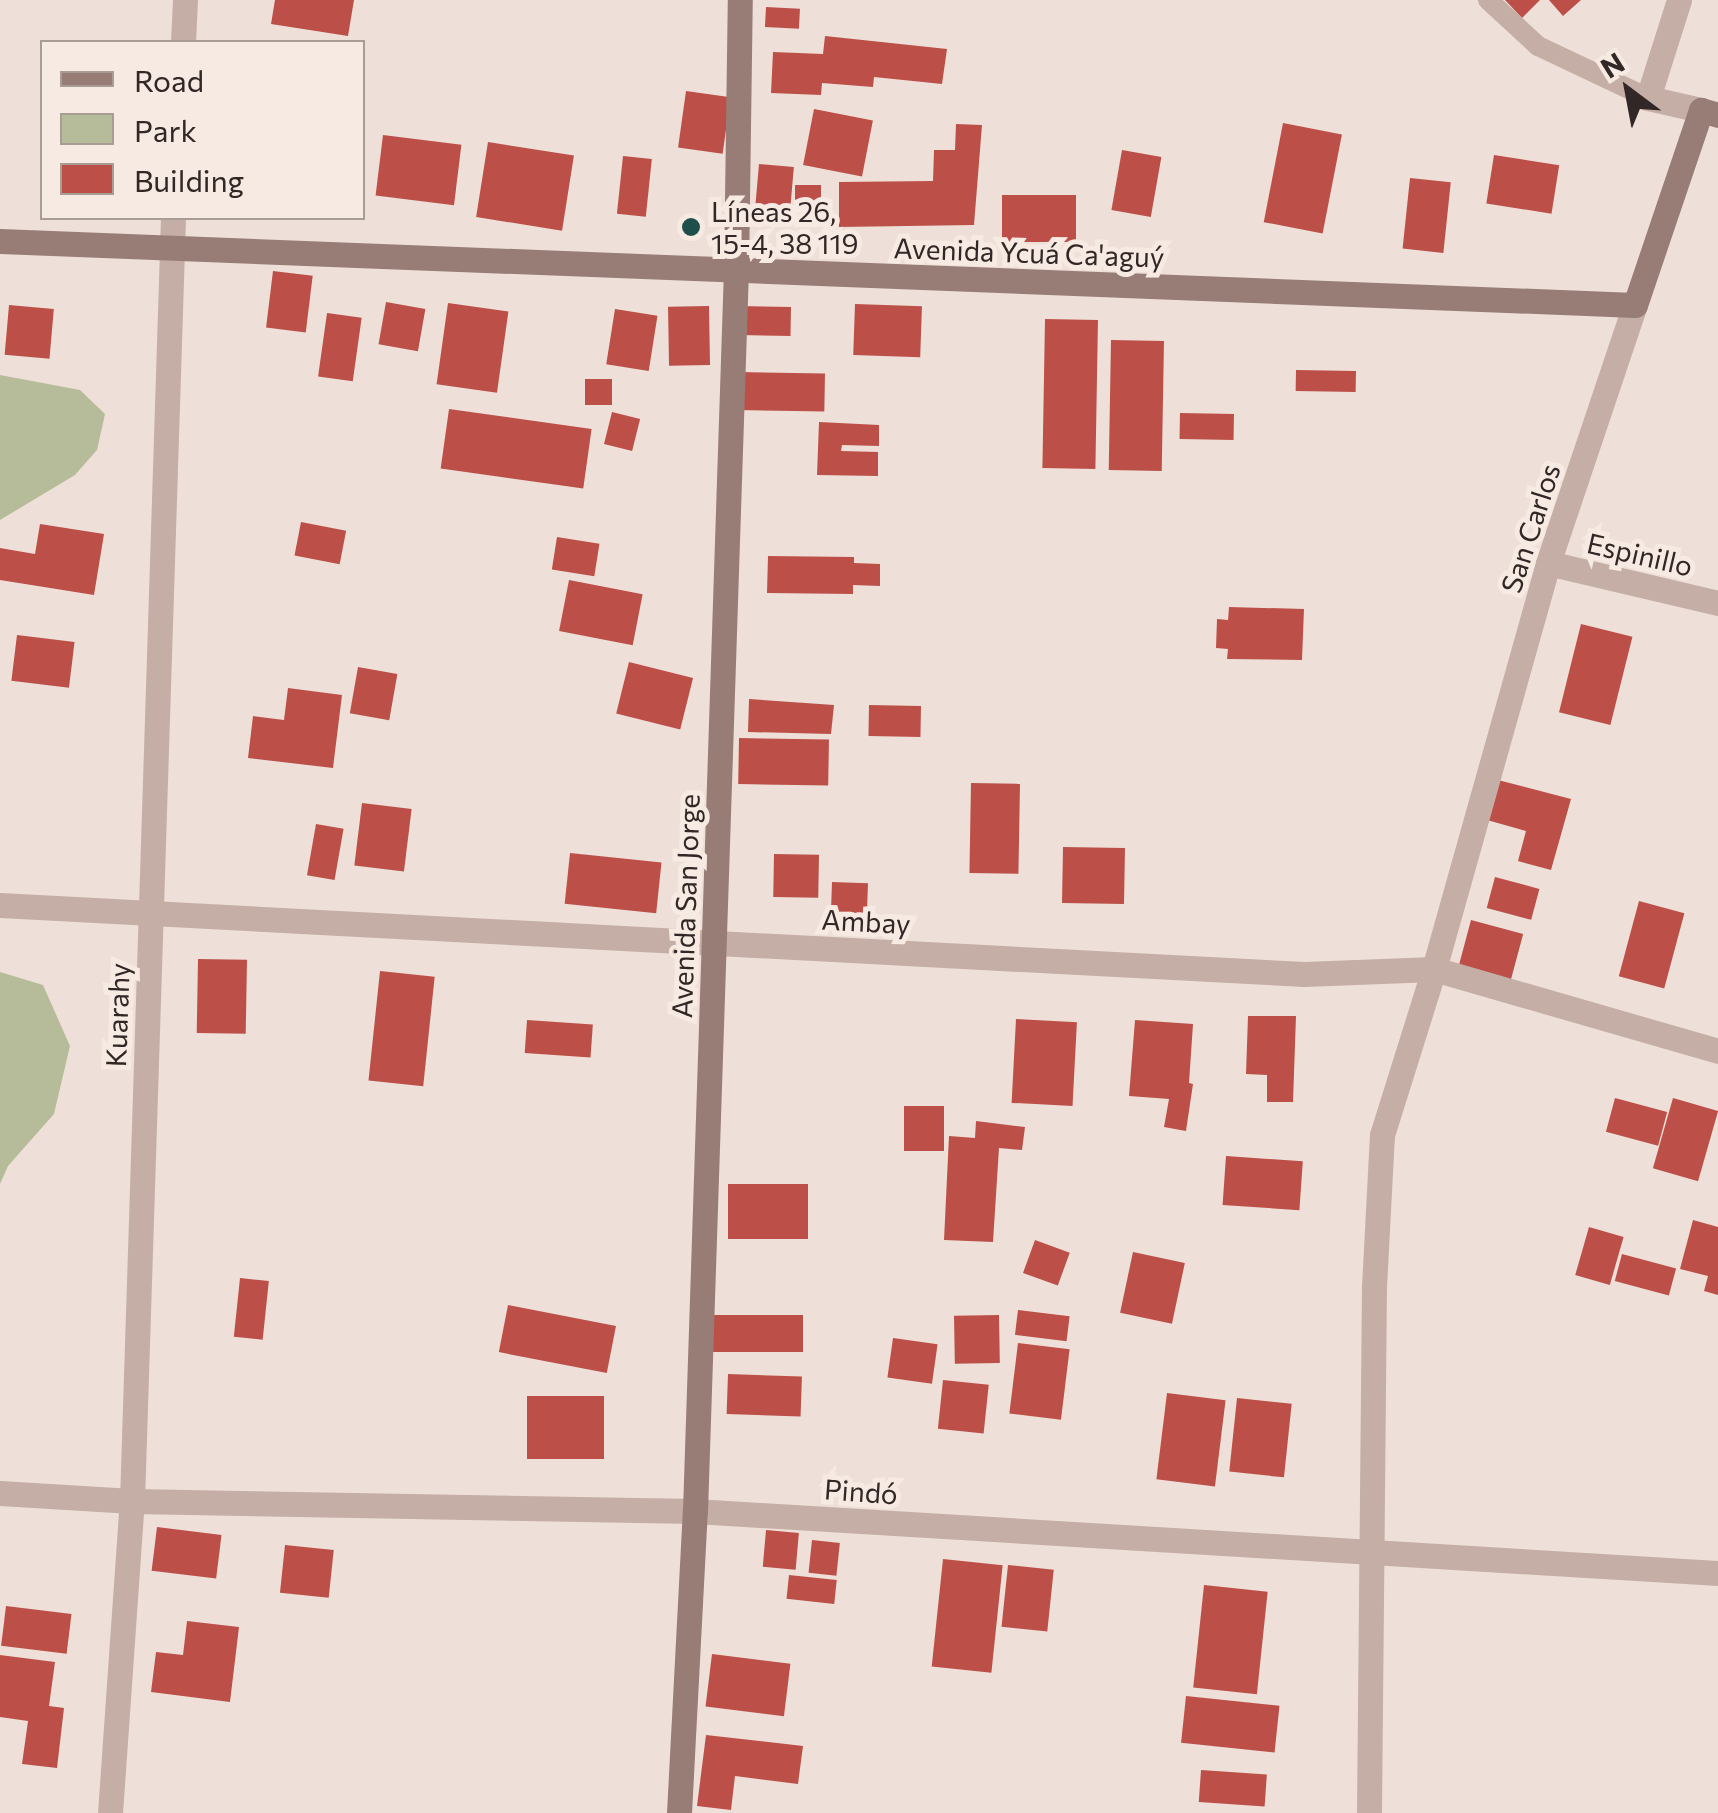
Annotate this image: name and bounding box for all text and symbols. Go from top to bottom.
legend [40,40,365,220]
north arrow [1578,40,1678,140]
text: N [1594,45,1630,85]
text: Road [134,61,204,98]
text: Park [134,111,197,148]
text: Building [134,161,244,198]
place label: Líneas 26, 15-4, 38 119 [711,194,859,260]
marker: Líneas 26, 15-4, 38 119 [680,216,702,238]
street label: Avenida Ycuá Ca'aguý [893,230,1165,274]
street label: San Carlos [1493,459,1567,597]
street label: Espinillo [1584,526,1696,582]
street label: Avenida San Jorge [664,793,706,1019]
street label: Ambay [821,902,911,940]
street label: Kuarahy [98,962,136,1068]
street label: Pindó [823,1472,899,1510]

